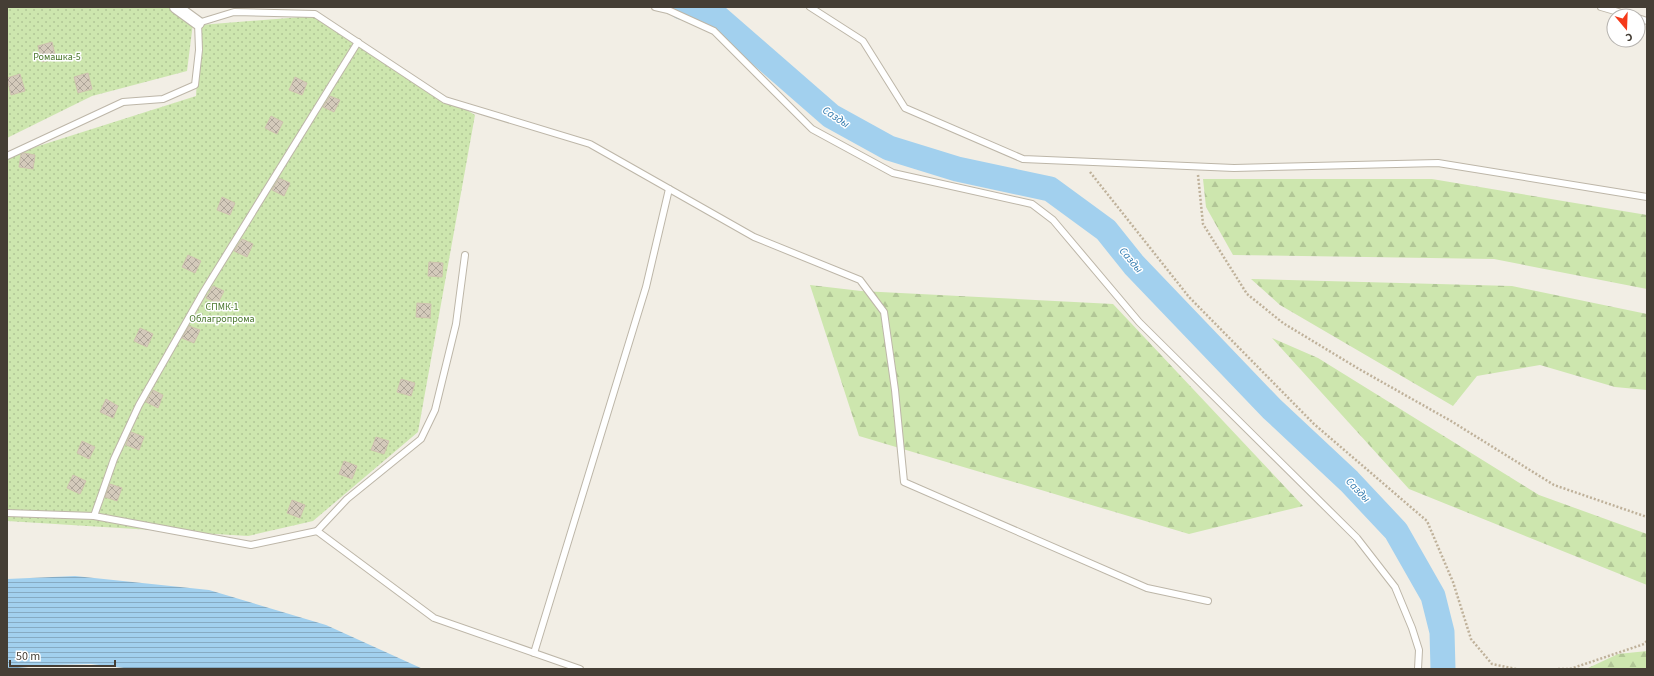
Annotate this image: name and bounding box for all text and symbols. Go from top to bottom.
north arrow [1606,8,1646,48]
text: С [1623,29,1635,45]
park label: Ромашка-5 [33,50,81,64]
water label: Сазды [820,103,852,131]
water label: Сазды [1116,244,1146,276]
park label: СПМК-1 Облагропрома [189,300,255,326]
water label: Сазды [1342,474,1374,506]
scale bar [10,642,115,668]
text: 50 m [16,648,40,665]

